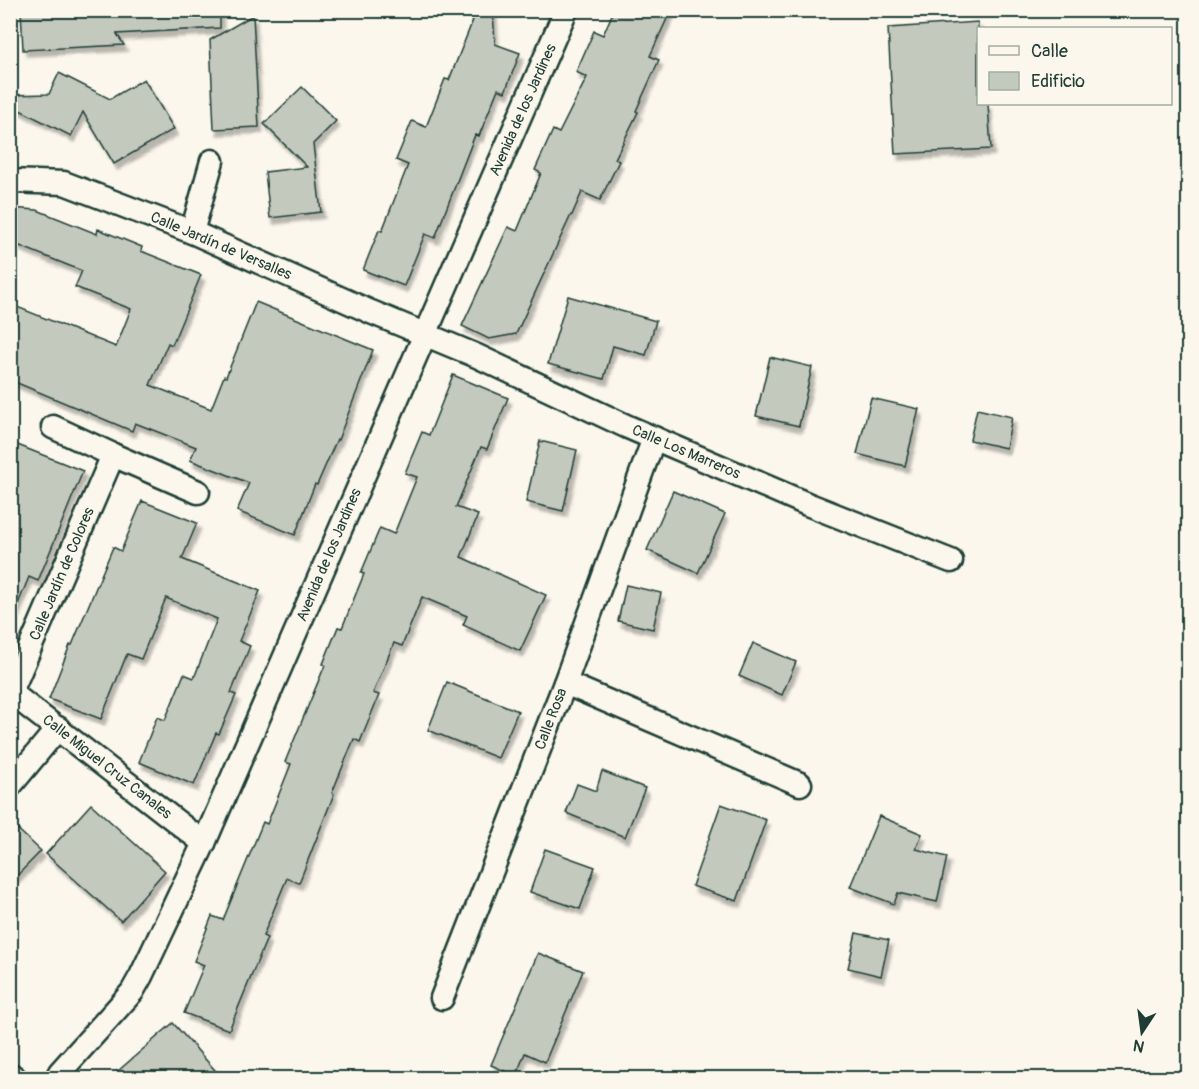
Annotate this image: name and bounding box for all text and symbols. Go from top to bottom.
legend [977,27,1172,105]
text: Calle [1031,40,1068,63]
street label: Avenida de los Jardines [485,41,561,179]
text: Edificio [1031,70,1085,93]
street label: Calle Jardín de Versalles [148,208,295,284]
street label: Calle Los Marreros [629,421,743,483]
street label: Avenida de los Jardines [292,485,366,624]
street label: Calle Jardín de Colores [25,504,99,643]
street label: Calle Rosa [531,685,571,752]
street label: Calle Miguel Cruz Canales [39,711,176,824]
north arrow [1112,1002,1172,1062]
text: N [1131,1035,1146,1057]

